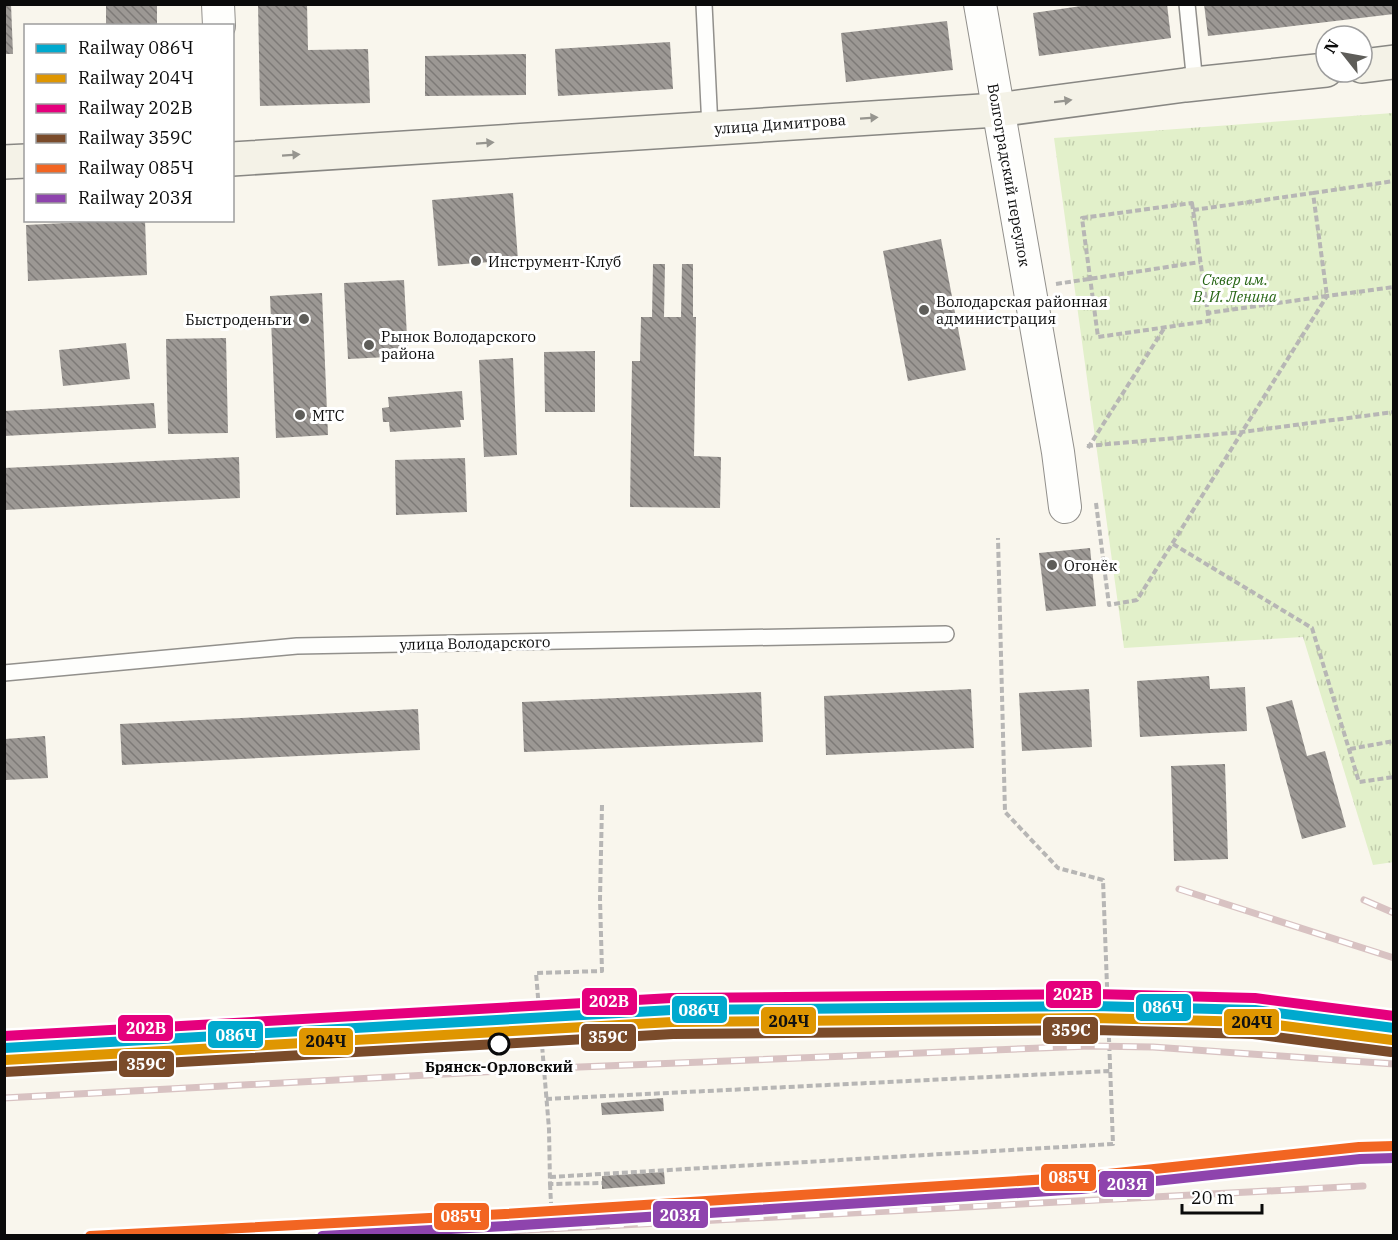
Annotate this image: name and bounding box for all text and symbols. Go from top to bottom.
legend [24,24,234,222]
north arrow [1314,24,1374,84]
text: Railway 086Ч [78,36,194,59]
text: N [1319,36,1343,57]
text: Railway 204Ч [78,66,194,89]
street label: Волгоградский переулок [984,82,1035,268]
text: Railway 202В [78,96,193,119]
one-way arrow [1053,97,1072,106]
street label: улица Димитрова [714,110,846,138]
one-way arrow [859,113,878,123]
text: Railway 359С [78,126,192,149]
one-way arrow [476,138,495,147]
one-way arrow [281,150,300,160]
text: Railway 085Ч [78,156,194,179]
text: Railway 203Я [78,186,193,209]
place label: Инструмент-Клуб [488,252,621,271]
marker: Инструмент-Клуб [469,254,483,268]
park label: Сквер им. В. И. Ленина [1192,270,1278,306]
place label: Володарская районная администрация [936,292,1108,328]
marker: Володарская районная администрация [917,303,931,317]
place label: Быстроденьги [185,310,292,329]
marker: Быстроденьги [297,312,311,326]
place label: Рынок Володарского района [381,327,536,363]
marker: Рынок Володарского района [362,338,376,352]
place label: МТС [312,406,345,425]
marker: МТС [293,408,307,422]
place label: Огонёк [1064,556,1117,575]
marker: Огонёк [1045,558,1059,572]
street label: улица Володарского [399,632,551,654]
line badge: 202В [1045,980,1102,1009]
text: 202В [1053,984,1093,1004]
line badge: 202В [581,987,638,1016]
text: 202В [589,991,629,1011]
line badge: 086Ч [1135,993,1192,1022]
line badge: 086Ч [671,995,728,1024]
text: 086Ч [1143,997,1183,1017]
text: 086Ч [679,1000,719,1020]
line badge: 204Ч [760,1006,817,1035]
line badge: 204Ч [1223,1008,1280,1036]
text: 204Ч [769,1011,809,1031]
text: 204Ч [1232,1012,1272,1032]
line badge: 202В [117,1014,174,1042]
line badge: 359С [1042,1016,1099,1045]
text: 202В [126,1018,166,1038]
line badge: 086Ч [207,1020,264,1049]
text: 359С [1051,1020,1091,1040]
line badge: 359С [580,1023,637,1052]
text: 086Ч [216,1025,256,1045]
line badge: 204Ч [298,1027,354,1056]
text: 359С [588,1027,628,1047]
text: 204Ч [306,1031,346,1051]
marker: Брянск-Орловский [488,1033,510,1055]
line badge: 359С [118,1050,175,1078]
text: 359С [126,1054,166,1074]
place label: Брянск-Орловский [425,1057,573,1076]
line badge: 085Ч [1040,1163,1097,1192]
text: 085Ч [1049,1167,1089,1187]
line badge: 203Я [1098,1170,1155,1198]
text: 203Я [1107,1174,1148,1194]
scale bar [1182,1177,1262,1215]
text: 20 m [1191,1186,1234,1209]
line badge: 203Я [652,1200,709,1229]
line badge: 085Ч [433,1202,490,1231]
text: 203Я [660,1205,701,1225]
text: 085Ч [441,1206,481,1226]

